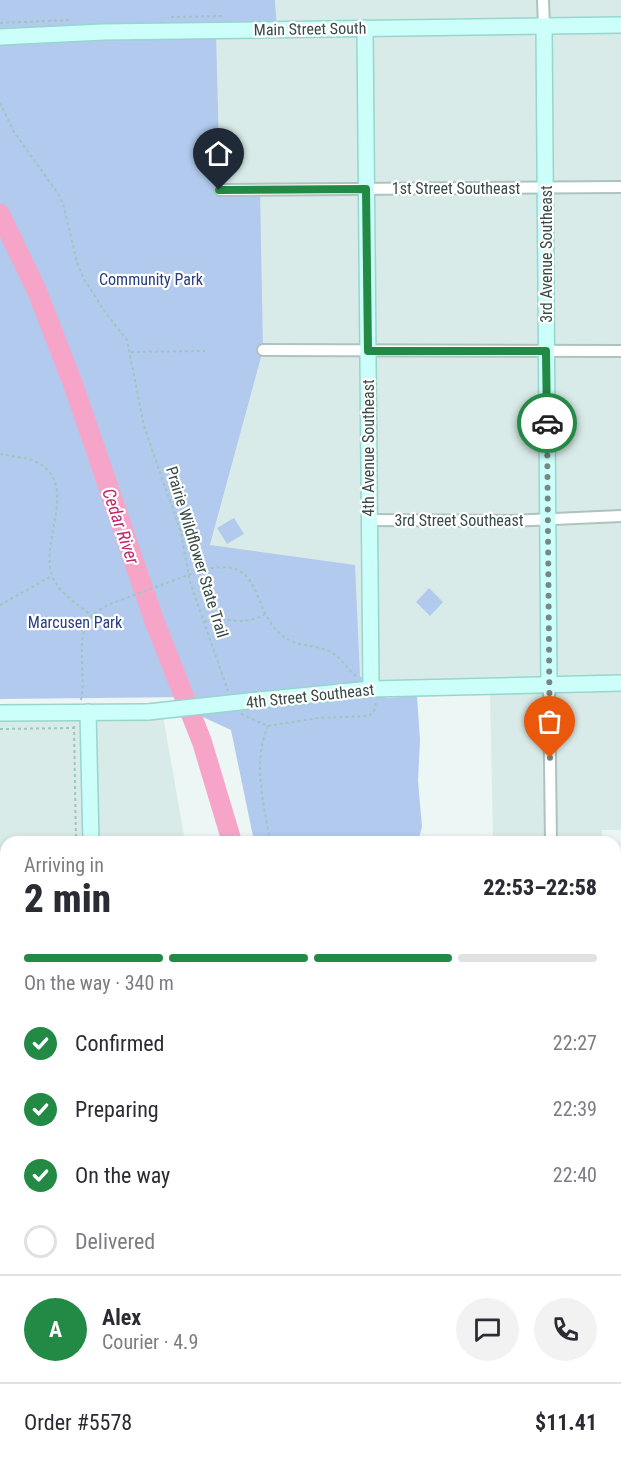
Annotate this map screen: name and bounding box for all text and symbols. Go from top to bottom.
street label: Main Street South [254,19,366,39]
pin [193,128,244,190]
icon: home [202,137,235,170]
street label: 1st Street Southeast [392,179,521,198]
street label: 3rd Avenue Southeast [537,185,556,323]
park label: Community Park [99,270,204,289]
street label: 4th Avenue Southeast [359,379,378,517]
courier [517,393,577,453]
icon: car [531,407,564,440]
street label: Prairie Wildflower State Trail [162,464,232,640]
water label: Cedar River [98,485,144,567]
street label: 3rd Street Southeast [394,511,524,530]
park label: Marcusen Park [28,613,123,632]
street label: 4th Street Southeast [245,680,375,712]
pin [524,696,575,758]
icon: bag [533,705,566,738]
text: Arriving in [24,853,104,877]
text: 22:53–22:58 [483,875,597,900]
text: 2 min [24,876,111,922]
text: On the way · 340 m [24,971,174,995]
icon: check [24,1027,57,1060]
text: Confirmed [75,1031,164,1056]
text: 22:27 [553,1031,597,1055]
icon: check [24,1093,57,1126]
text: Preparing [75,1097,159,1122]
text: 22:39 [553,1097,597,1121]
icon: check [24,1159,57,1192]
text: On the way [75,1163,170,1188]
text: 22:40 [553,1163,597,1187]
text: Delivered [75,1229,155,1254]
button: chat [456,1298,519,1361]
button: phone [534,1298,597,1361]
text: Alex [102,1305,141,1330]
text: A [49,1317,62,1342]
text: Courier · 4.9 [102,1330,198,1354]
text: Order #5578 [24,1410,132,1435]
text: $11.41 [535,1410,597,1435]

